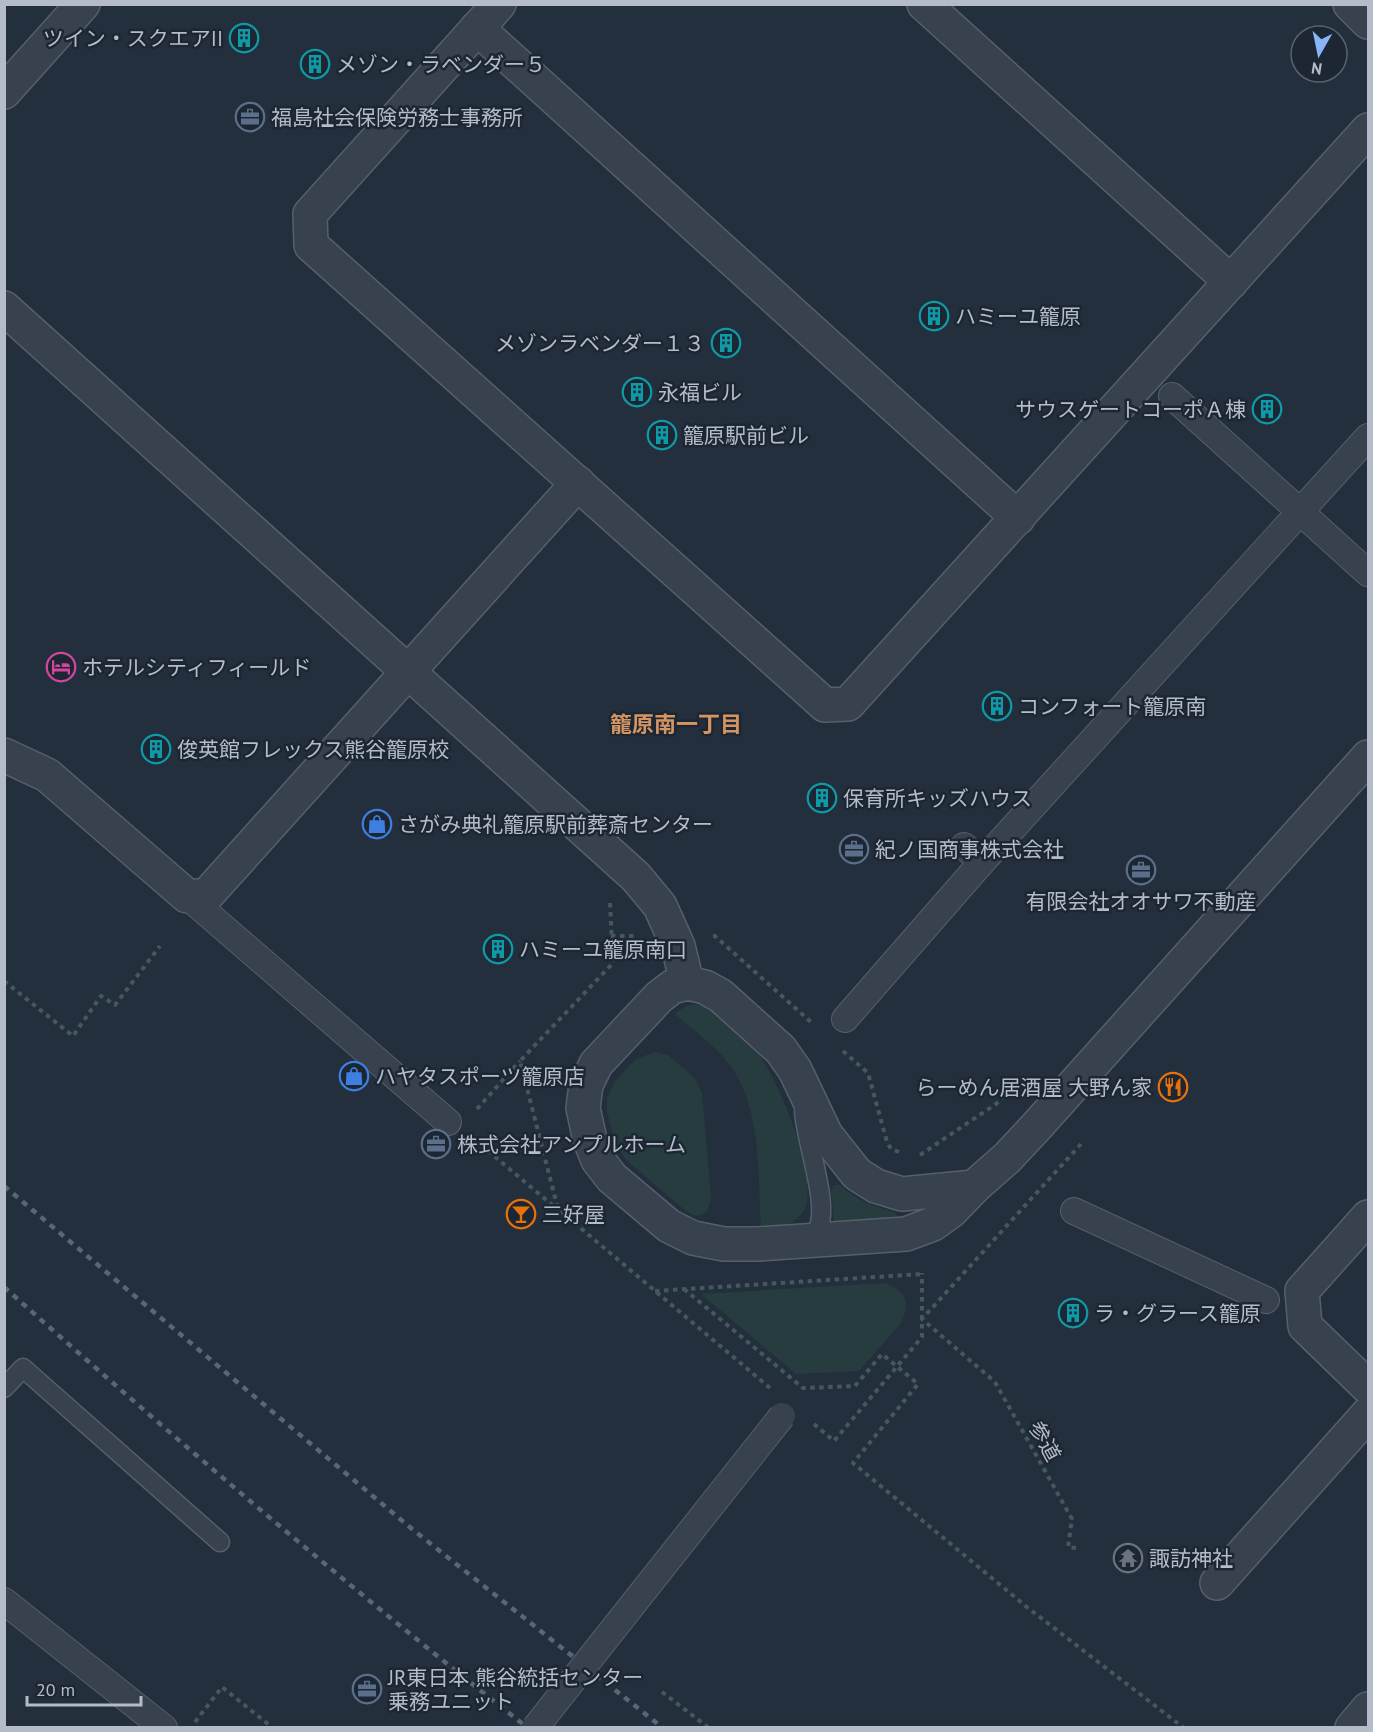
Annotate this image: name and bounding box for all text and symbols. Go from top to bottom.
building icon: ツイン・スクエアII [228,22,260,54]
north arrow [1289,24,1349,84]
place label: ツイン・スクエアII [43,25,223,52]
building icon: メゾン・ラベンダー５ [299,48,331,80]
place label: メゾン・ラベンダー５ [336,51,546,78]
text: N [1310,58,1323,80]
office icon: 福島社会保険労務士事務所 [234,101,266,133]
place label: 福島社会保険労務士事務所 [271,104,523,131]
building icon: ハミーユ籠原 [918,300,950,332]
place label: ハミーユ籠原 [955,303,1081,330]
building icon: メゾンラベンダー１３ [710,327,742,359]
place label: メゾンラベンダー１３ [495,330,705,357]
building icon: 永福ビル [621,376,653,408]
place label: 永福ビル [658,379,742,406]
building icon: サウスゲートコーポＡ棟 [1251,393,1283,425]
place label: サウスゲートコーポＡ棟 [1015,396,1246,423]
building icon: 籠原駅前ビル [646,419,678,451]
place label: 籠原駅前ビル [683,422,809,449]
hotel icon: ホテルシティフィールド [45,651,77,683]
place label: ホテルシティフィールド [82,654,311,681]
building icon: コンフォート籠原南 [981,690,1013,722]
place label: コンフォート籠原南 [1018,693,1206,720]
district label: 籠原南一丁目 [610,710,742,738]
building icon: 俊英館フレックス熊谷籠原校 [140,733,172,765]
place label: 俊英館フレックス熊谷籠原校 [177,736,449,763]
building icon: 保育所キッズハウス [806,782,838,814]
place label: 保育所キッズハウス [843,785,1032,812]
shop icon: さがみ典礼籠原駅前葬斎センター [361,808,393,840]
place label: さがみ典礼籠原駅前葬斎センター [398,811,713,838]
office icon: 紀ノ国商事株式会社 [838,833,870,865]
place label: 紀ノ国商事株式会社 [875,836,1064,863]
office icon: 有限会社オオサワ不動産 [1125,854,1157,886]
place label: 有限会社オオサワ不動産 [1026,888,1257,915]
building icon: ハミーユ籠原南口 [482,933,514,965]
place label: ハミーユ籠原南口 [519,936,687,963]
shop icon: ハヤタスポーツ籠原店 [338,1060,370,1092]
place label: ハヤタスポーツ籠原店 [375,1063,585,1090]
restaurant icon: らーめん居酒屋 大野ん家 [1157,1071,1189,1103]
place label: らーめん居酒屋 大野ん家 [915,1074,1152,1101]
office icon: 株式会社アンプルホーム [420,1128,452,1160]
place label: 株式会社アンプルホーム [457,1131,686,1158]
bar icon: 三好屋 [505,1198,537,1230]
place label: 三好屋 [542,1201,605,1228]
building icon: ラ・グラース籠原 [1057,1297,1089,1329]
place label: ラ・グラース籠原 [1094,1300,1261,1327]
street label: 参道 [1023,1416,1067,1466]
temple icon: 諏訪神社 [1112,1542,1144,1574]
place label: 諏訪神社 [1149,1545,1233,1572]
place label: JR東日本 熊谷統括センター 乗務ユニット [387,1664,643,1715]
scale bar [27,1669,141,1707]
office icon: JR東日本 熊谷統括センター 乗務ユニット [351,1673,383,1705]
text: 20 m [36,1678,75,1701]

